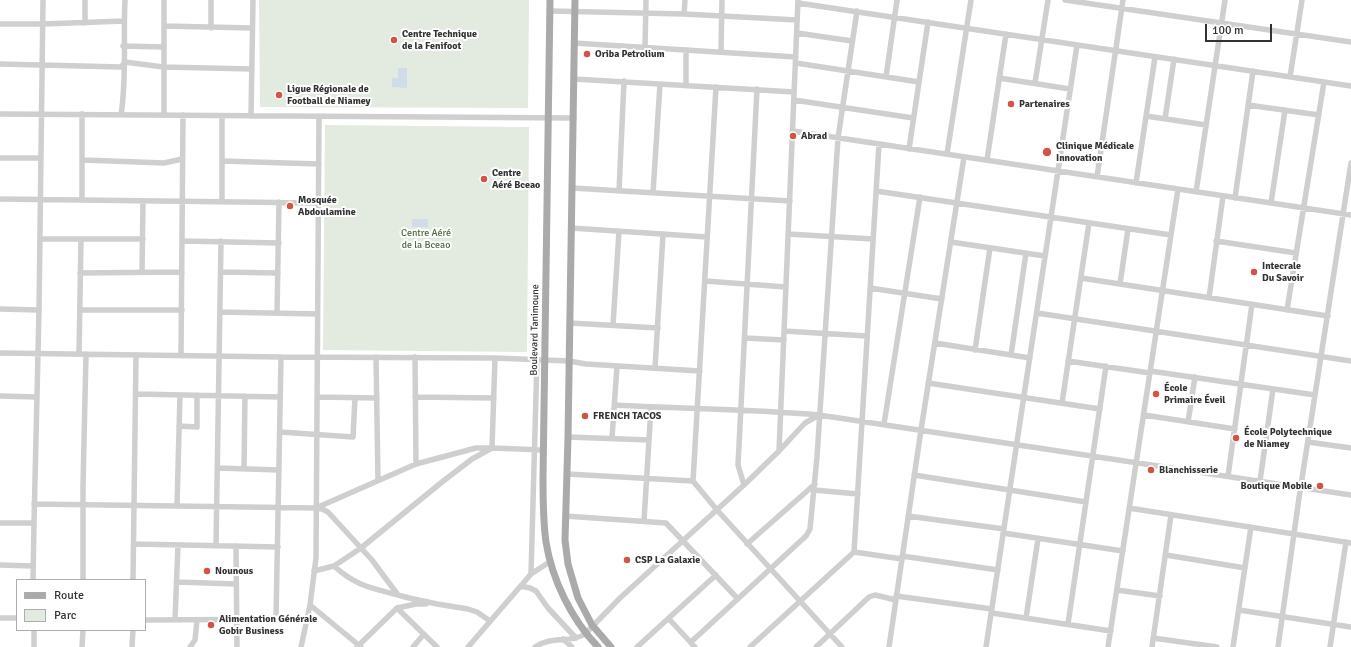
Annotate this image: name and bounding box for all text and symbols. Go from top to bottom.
scale bar [1207,16,1274,42]
text: 100 m [1212,23,1244,38]
place label: Centre Technique de la Fenifoot [402,28,477,52]
marker: Centre Technique de la Fenifoot [389,35,399,45]
place label: Oriba Petrolium [595,48,664,60]
marker: Oriba Petrolium [582,49,592,59]
place label: Ligue Régionale de Football de Niamey [287,83,371,106]
marker: Ligue Régionale de Football de Niamey [274,90,284,100]
place label: Partenaires [1019,98,1070,110]
marker: Partenaires [1006,99,1016,109]
place label: Abrad [801,130,827,142]
marker: Abrad [788,131,798,141]
place label: Clinique Médicale Innovation [1056,140,1134,164]
marker: Clinique Médicale Innovation [1041,146,1053,158]
place label: Centre Aéré Bceao [492,167,540,190]
marker: Centre Aéré Bceao [479,174,489,184]
place label: Mosquée Abdoulamine [298,194,356,218]
marker: Mosquée Abdoulamine [285,201,295,211]
park label: Centre Aéré de la Bceao [401,227,451,250]
place label: Intecrale Du Savoir [1262,260,1304,284]
marker: Intecrale Du Savoir [1249,267,1259,277]
street label: Boulevard Tanimoune [528,284,542,376]
place label: École Primaire Éveil [1164,382,1225,406]
marker: École Primaire Éveil [1151,389,1161,399]
place label: FRENCH TACOS [593,410,661,422]
marker: FRENCH TACOS [580,411,590,421]
place label: École Polytechnique de Niamey [1244,426,1332,450]
marker: École Polytechnique de Niamey [1231,433,1241,443]
place label: Blanchisserie [1159,464,1218,476]
marker: Blanchisserie [1146,465,1156,475]
place label: Boutique Mobile [1241,480,1312,492]
marker: Boutique Mobile [1315,481,1325,491]
place label: CSP La Galaxie [635,554,700,566]
marker: CSP La Galaxie [622,555,632,565]
place label: Nounous [215,565,253,577]
marker: Nounous [202,566,212,576]
legend [16,579,146,631]
text: Route [54,588,84,603]
text: Parc [54,608,76,623]
place label: Alimentation Générale Gobir Business [219,613,317,636]
marker: Alimentation Générale Gobir Business [206,620,216,630]

